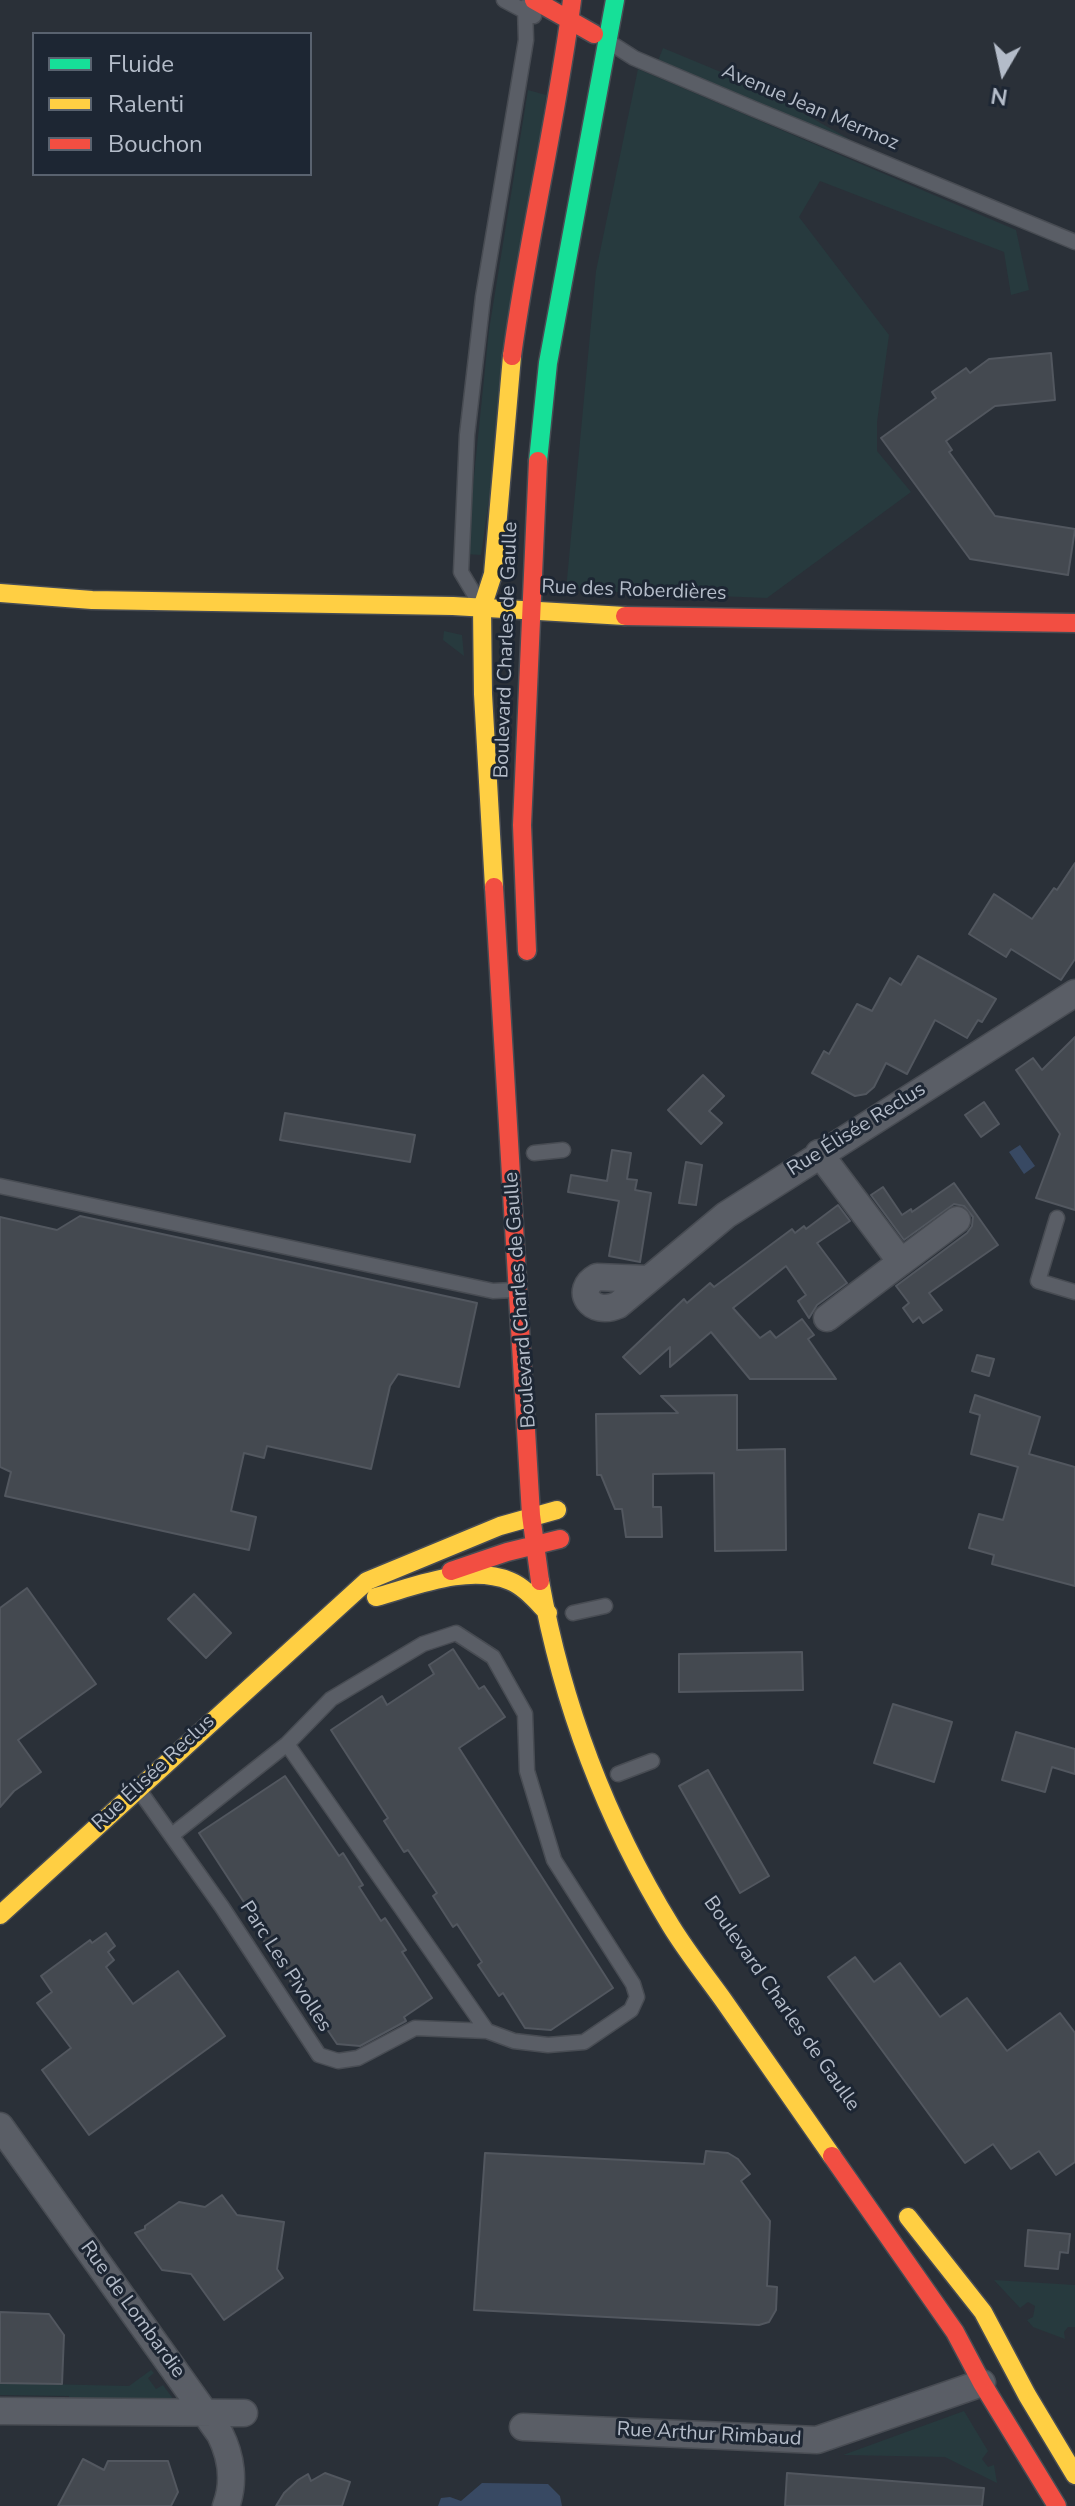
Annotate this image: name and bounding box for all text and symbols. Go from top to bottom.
legend [32,32,312,176]
north arrow [963,32,1043,112]
text: Fluide [108,48,174,80]
street label: Avenue Jean Mermoz [718,60,902,156]
text: N [989,80,1010,112]
text: Ralenti [108,88,184,120]
text: Bouchon [108,128,203,160]
street label: Boulevard Charles de Gaulle [491,521,523,779]
street label: Rue des Roberdières [541,576,727,606]
street label: Rue Élisée Reclus [783,1078,931,1182]
street label: Boulevard Charles de Gaulle [500,1171,542,1429]
street label: Rue Élisée Reclus [88,1710,220,1836]
street label: Boulevard Charles de Gaulle [698,1892,864,2116]
street label: Parc Les Pivolles [234,1897,336,2037]
street label: Rue de Lombardie [74,2237,190,2383]
street label: Rue Arthur Rimbaud [616,2418,802,2452]

